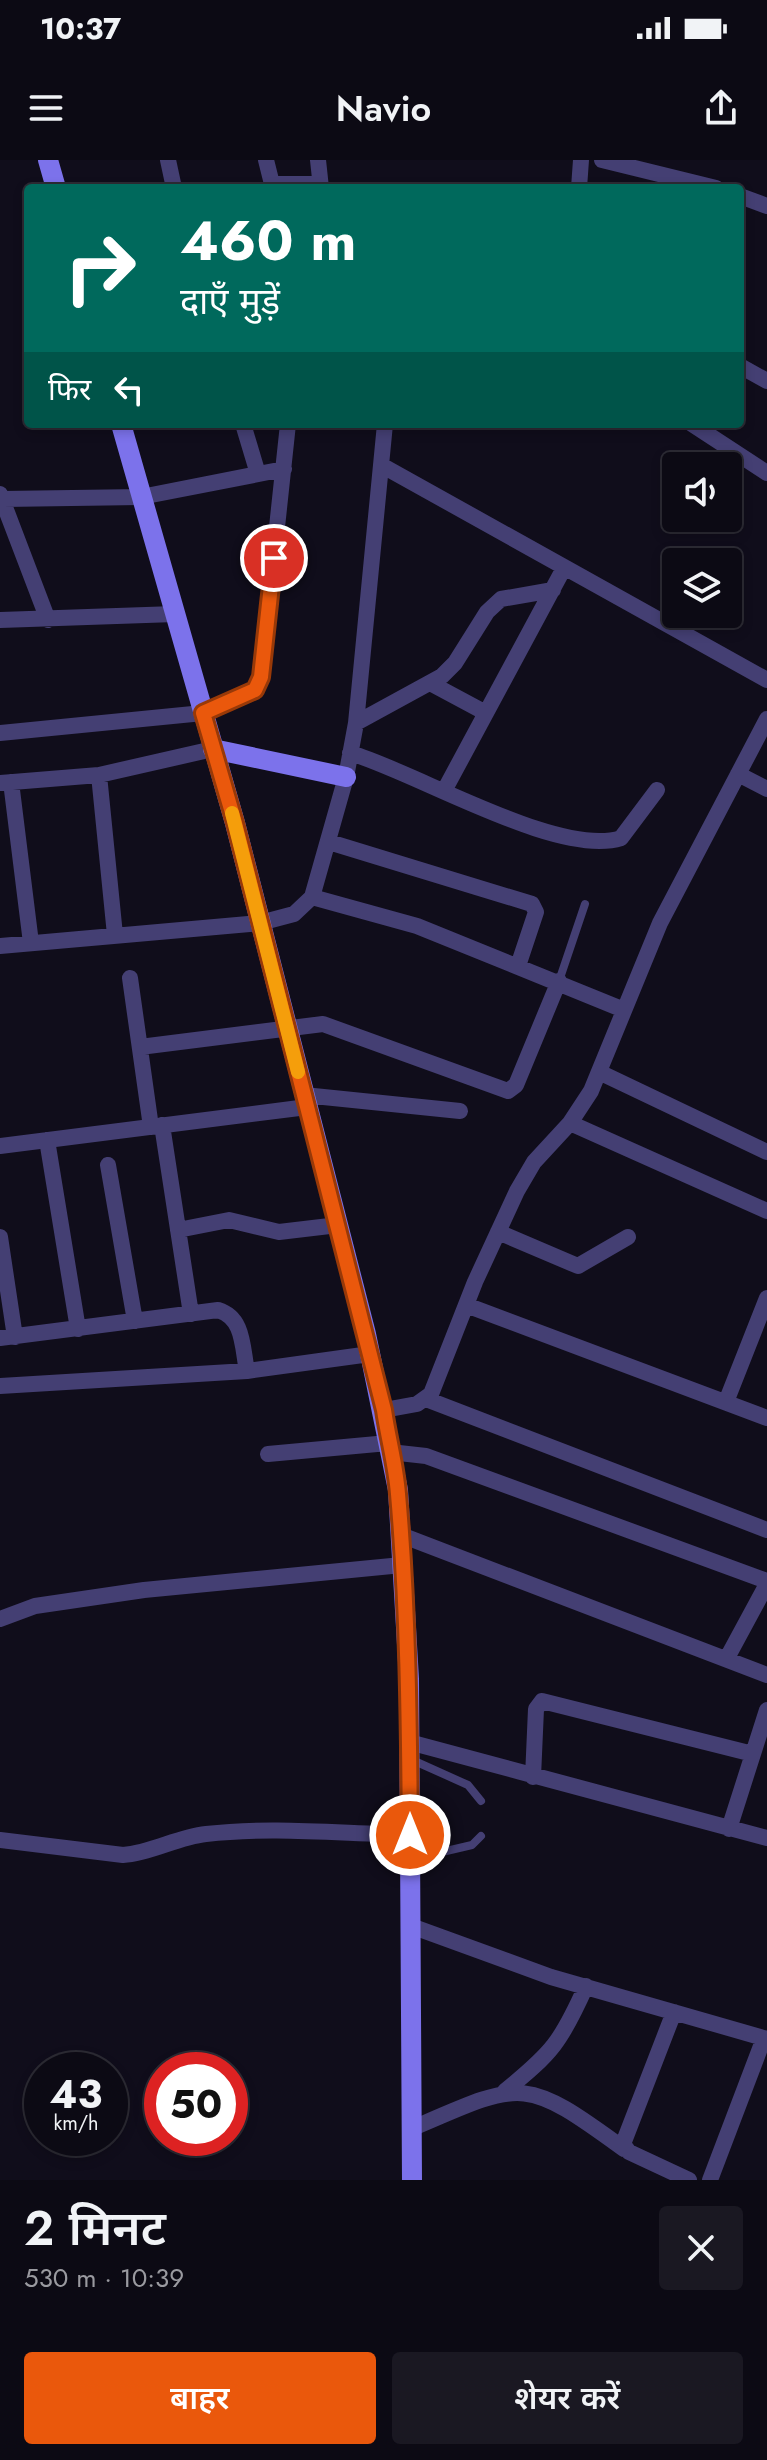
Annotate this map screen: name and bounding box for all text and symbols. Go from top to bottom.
text: 10:37 [40,7,121,50]
text: Navio [336,82,431,134]
icon: menu [24,86,68,130]
icon: share [699,86,743,130]
text: 460 m [180,200,356,281]
icon: right [48,216,152,320]
text: दाएँ मुड़ें [180,275,280,327]
text: फिर [48,368,91,411]
icon: left [107,368,151,412]
map controls [662,452,742,628]
button: sound [662,452,742,532]
pin [240,524,308,592]
icon: arrive [252,536,296,580]
button: layers [662,548,742,628]
position arrow [368,1793,452,1877]
speed limit sign: 50 [144,2052,248,2156]
text: 43 [50,2065,102,2123]
text: km/h [53,2109,99,2138]
text: 2 मिनट [24,2194,166,2263]
button: close [659,2206,743,2290]
text: 530 m · 10:39 [24,2259,184,2297]
button: बाहर [24,2352,376,2444]
button: शेयर करें [392,2352,743,2444]

